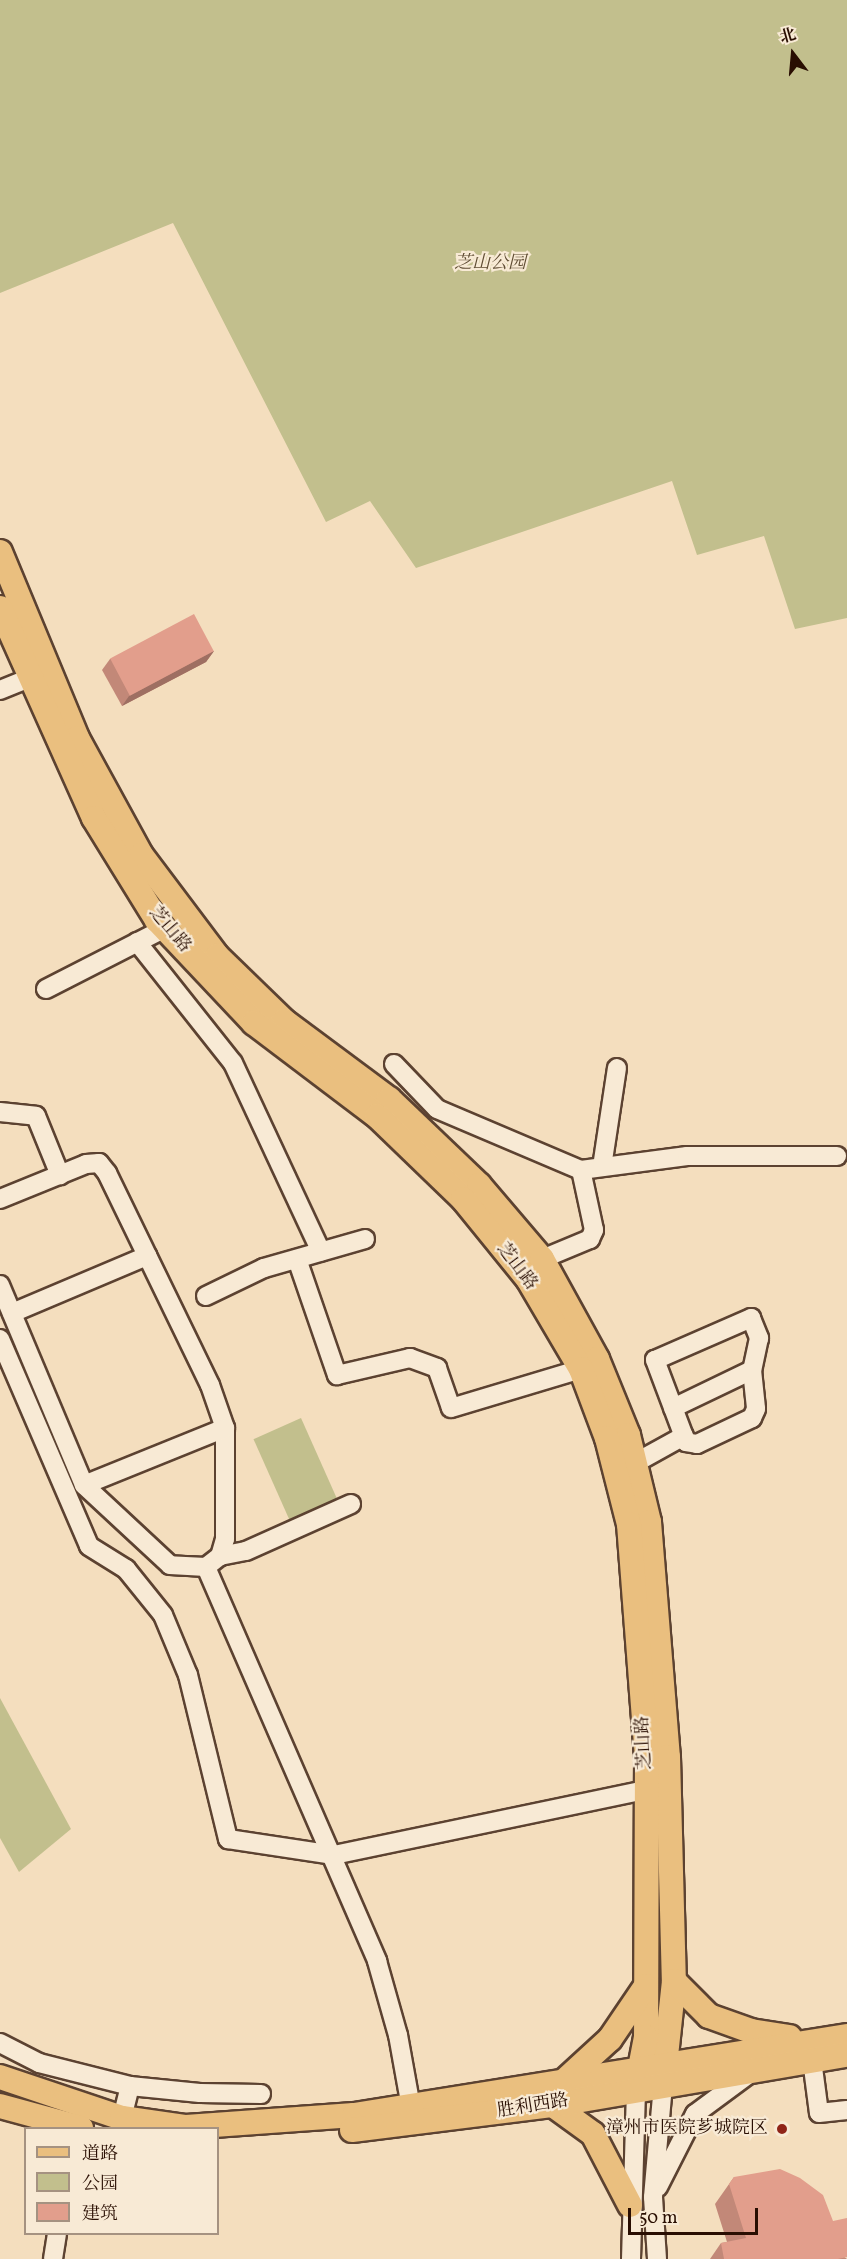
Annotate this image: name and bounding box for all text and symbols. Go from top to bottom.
north arrow [763,24,823,84]
text: 北 [777,24,799,49]
park label: 芝山公园 [454,253,526,275]
street label: 芝山路 [143,902,195,958]
street label: 芝山路 [491,1239,541,1295]
street label: 芝山路 [633,1715,657,1771]
street label: 胜利西路 [496,2091,570,2123]
place label: 漳州市医院芗城院区 [606,2118,768,2140]
marker: 漳州市医院芗城院区 [773,2120,791,2138]
legend [24,2127,219,2235]
text: 道路 [82,2142,118,2167]
text: 公园 [82,2172,118,2197]
scale bar [631,2196,762,2234]
text: 建筑 [82,2202,118,2227]
text: 50 m [639,2206,678,2231]

